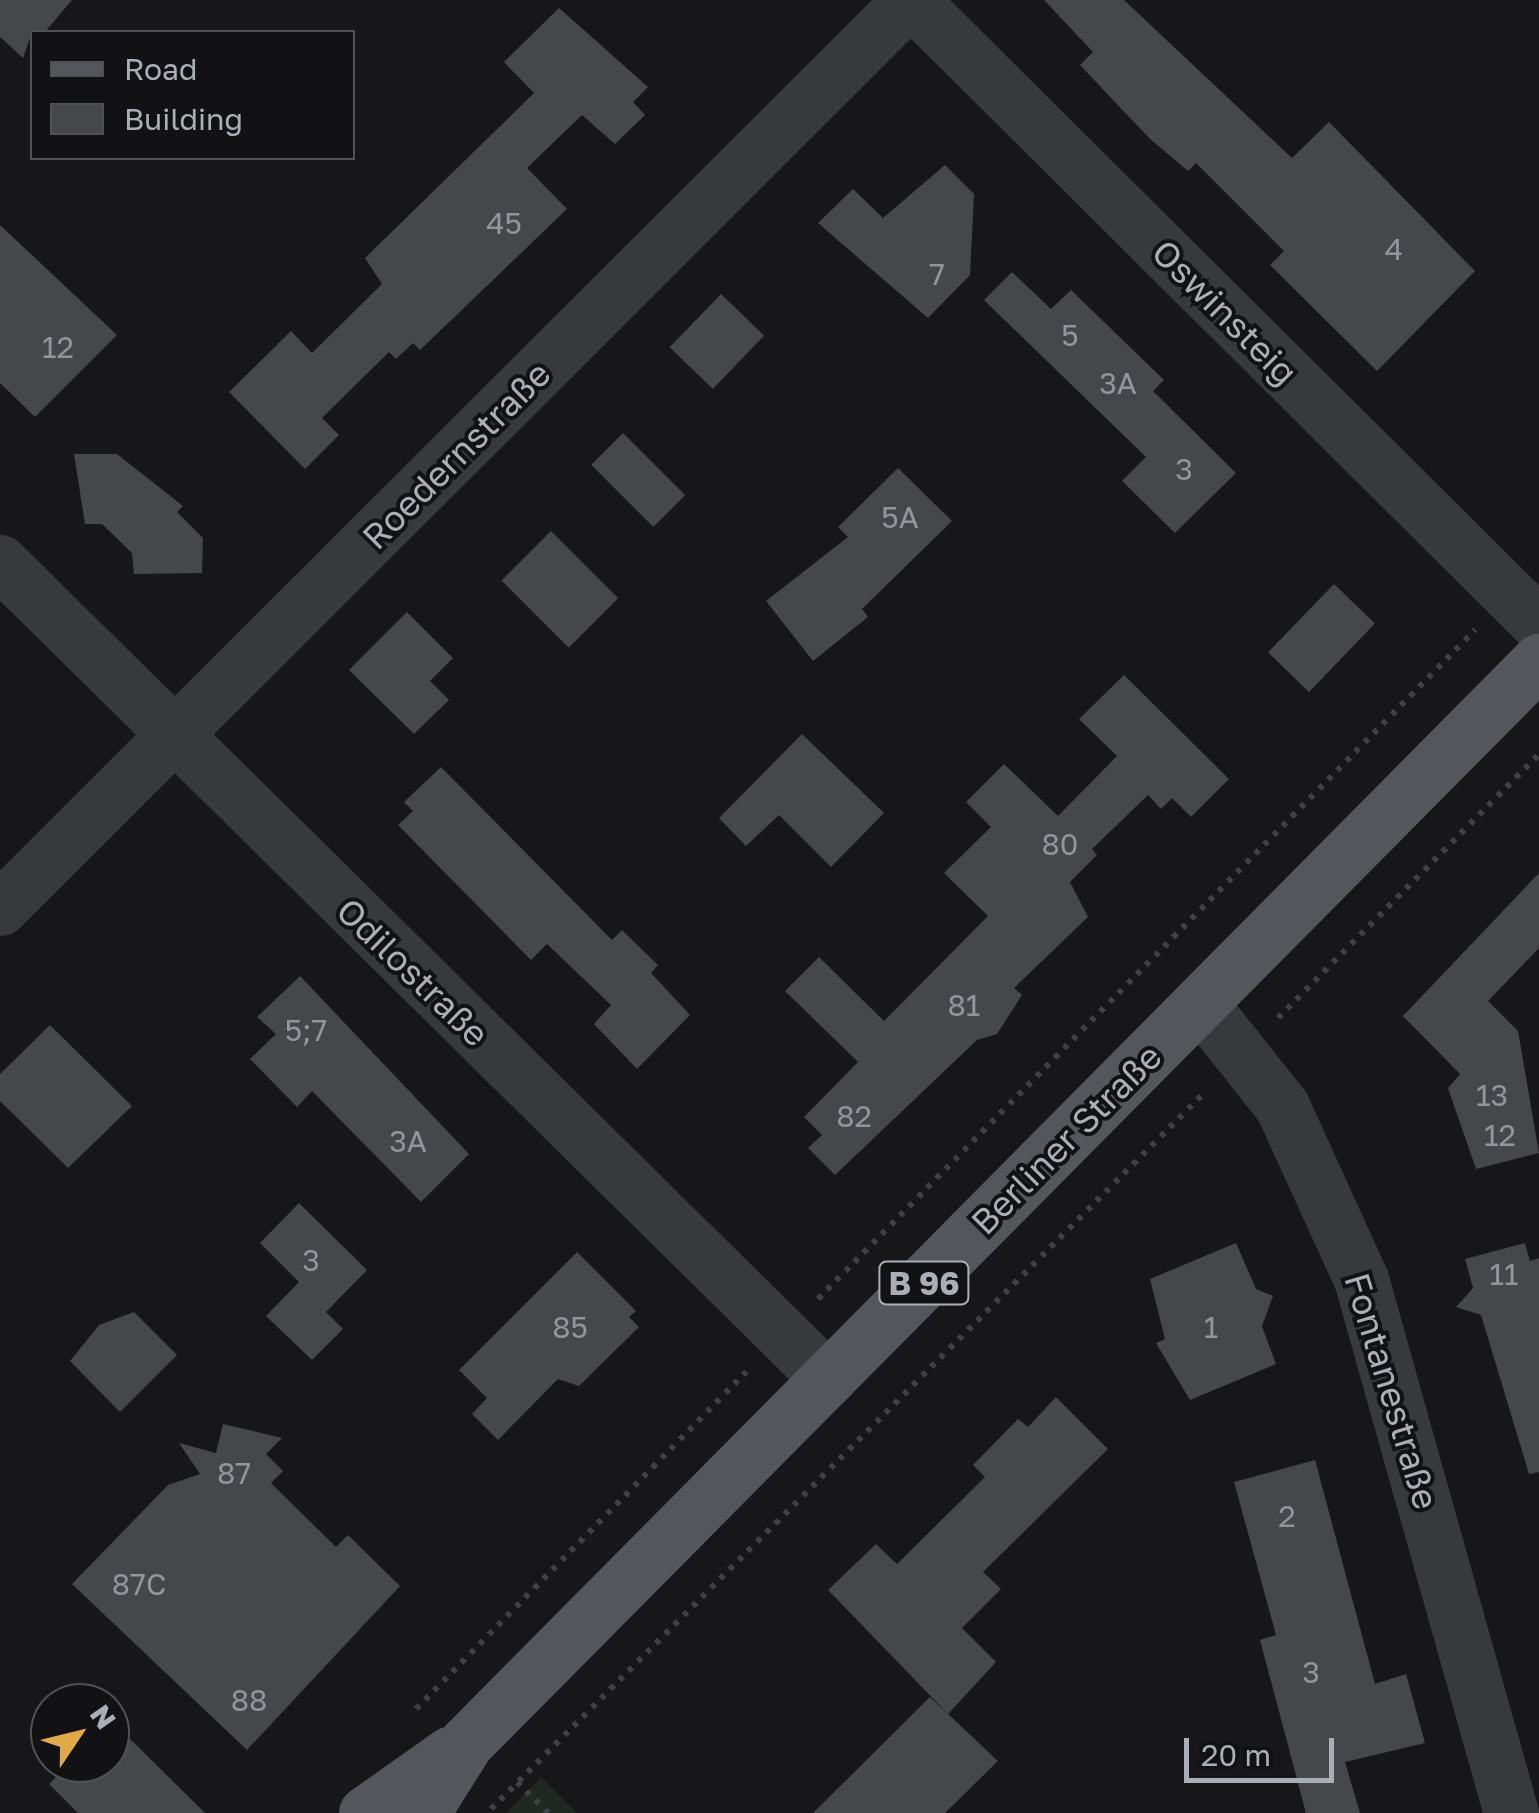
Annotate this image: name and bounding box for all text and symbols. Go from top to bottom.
legend [30,30,355,160]
text: Road [124,51,198,87]
text: Building [124,101,243,137]
house number: 45 [486,205,522,241]
street label: Oswinsteig [1144,231,1306,393]
house number: 4 [1385,231,1403,267]
house number: 7 [929,256,945,292]
house number: 5 [1061,317,1079,353]
house number: 12 [42,329,74,365]
street label: Roedernstraße [353,352,559,558]
house number: 3A [1099,365,1137,401]
house number: 3 [1175,451,1193,487]
house number: 5A [881,499,919,535]
house number: 80 [1042,826,1078,862]
street label: Odilostraße [328,889,498,1055]
house number: 81 [948,987,980,1023]
house number: 5;7 [285,1012,327,1048]
street label: Berliner Straße [962,1035,1170,1243]
house number: 13 [1476,1077,1508,1113]
house number: 82 [836,1098,872,1134]
house number: 12 [1484,1117,1516,1153]
house number: 3A [389,1123,427,1159]
house number: 3 [302,1242,320,1278]
road number: B 96 [876,1256,972,1310]
house number: 11 [1489,1256,1519,1292]
street label: Fontanestraße [1336,1268,1448,1514]
house number: 85 [552,1309,588,1345]
house number: 1 [1204,1309,1218,1345]
house number: 87 [217,1455,251,1491]
house number: 2 [1278,1498,1296,1534]
house number: 87C [112,1566,166,1602]
house number: 3 [1302,1654,1320,1690]
house number: 88 [231,1682,267,1718]
north arrow [30,1683,130,1783]
text: N [84,1698,123,1735]
scale bar [1189,1718,1339,1780]
text: 20 m [1201,1737,1271,1773]

